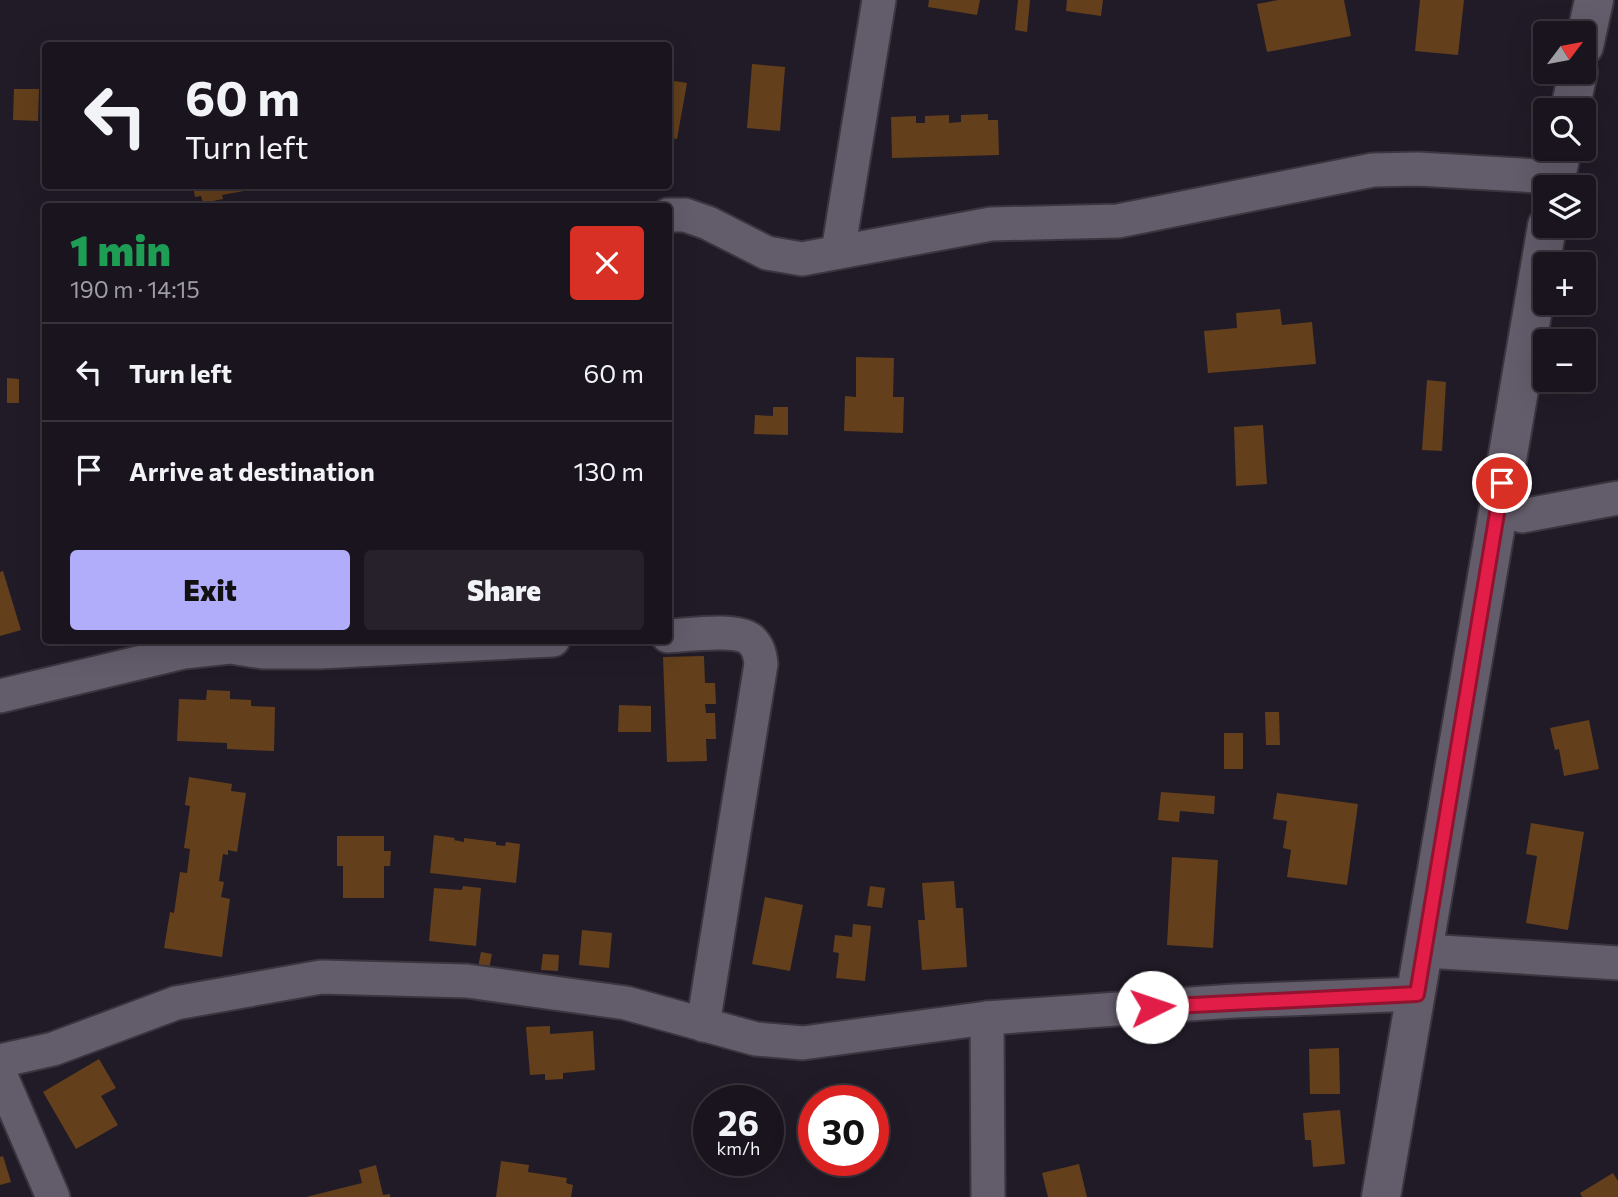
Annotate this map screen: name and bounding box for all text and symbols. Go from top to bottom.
north arrow [1533,21,1596,84]
map controls [1533,21,1596,392]
text: 60 m [185,66,300,126]
icon: left [70,70,161,161]
button: search [1533,98,1596,161]
text: Turn left [185,126,309,166]
button: layers [1533,175,1596,238]
text: 1 min [70,223,171,275]
button: close [570,226,644,300]
button: + [1533,252,1596,315]
text: 190 m · 14:15 [70,275,200,303]
button: − [1533,329,1596,392]
icon: left [70,353,108,391]
text: Turn left [129,357,232,388]
text: 60 m [584,357,644,388]
icon: arrive [70,451,108,489]
pin [1472,453,1532,513]
text: Arrive at destination [129,455,375,486]
text: 130 m [573,455,644,486]
icon: arrive [1483,464,1521,502]
button: Exit [70,550,350,630]
button: Share [364,550,644,630]
position arrow [1115,970,1189,1044]
speed limit sign: 30 [798,1085,889,1176]
text: 26 [718,1100,759,1143]
text: km/h [717,1137,760,1159]

